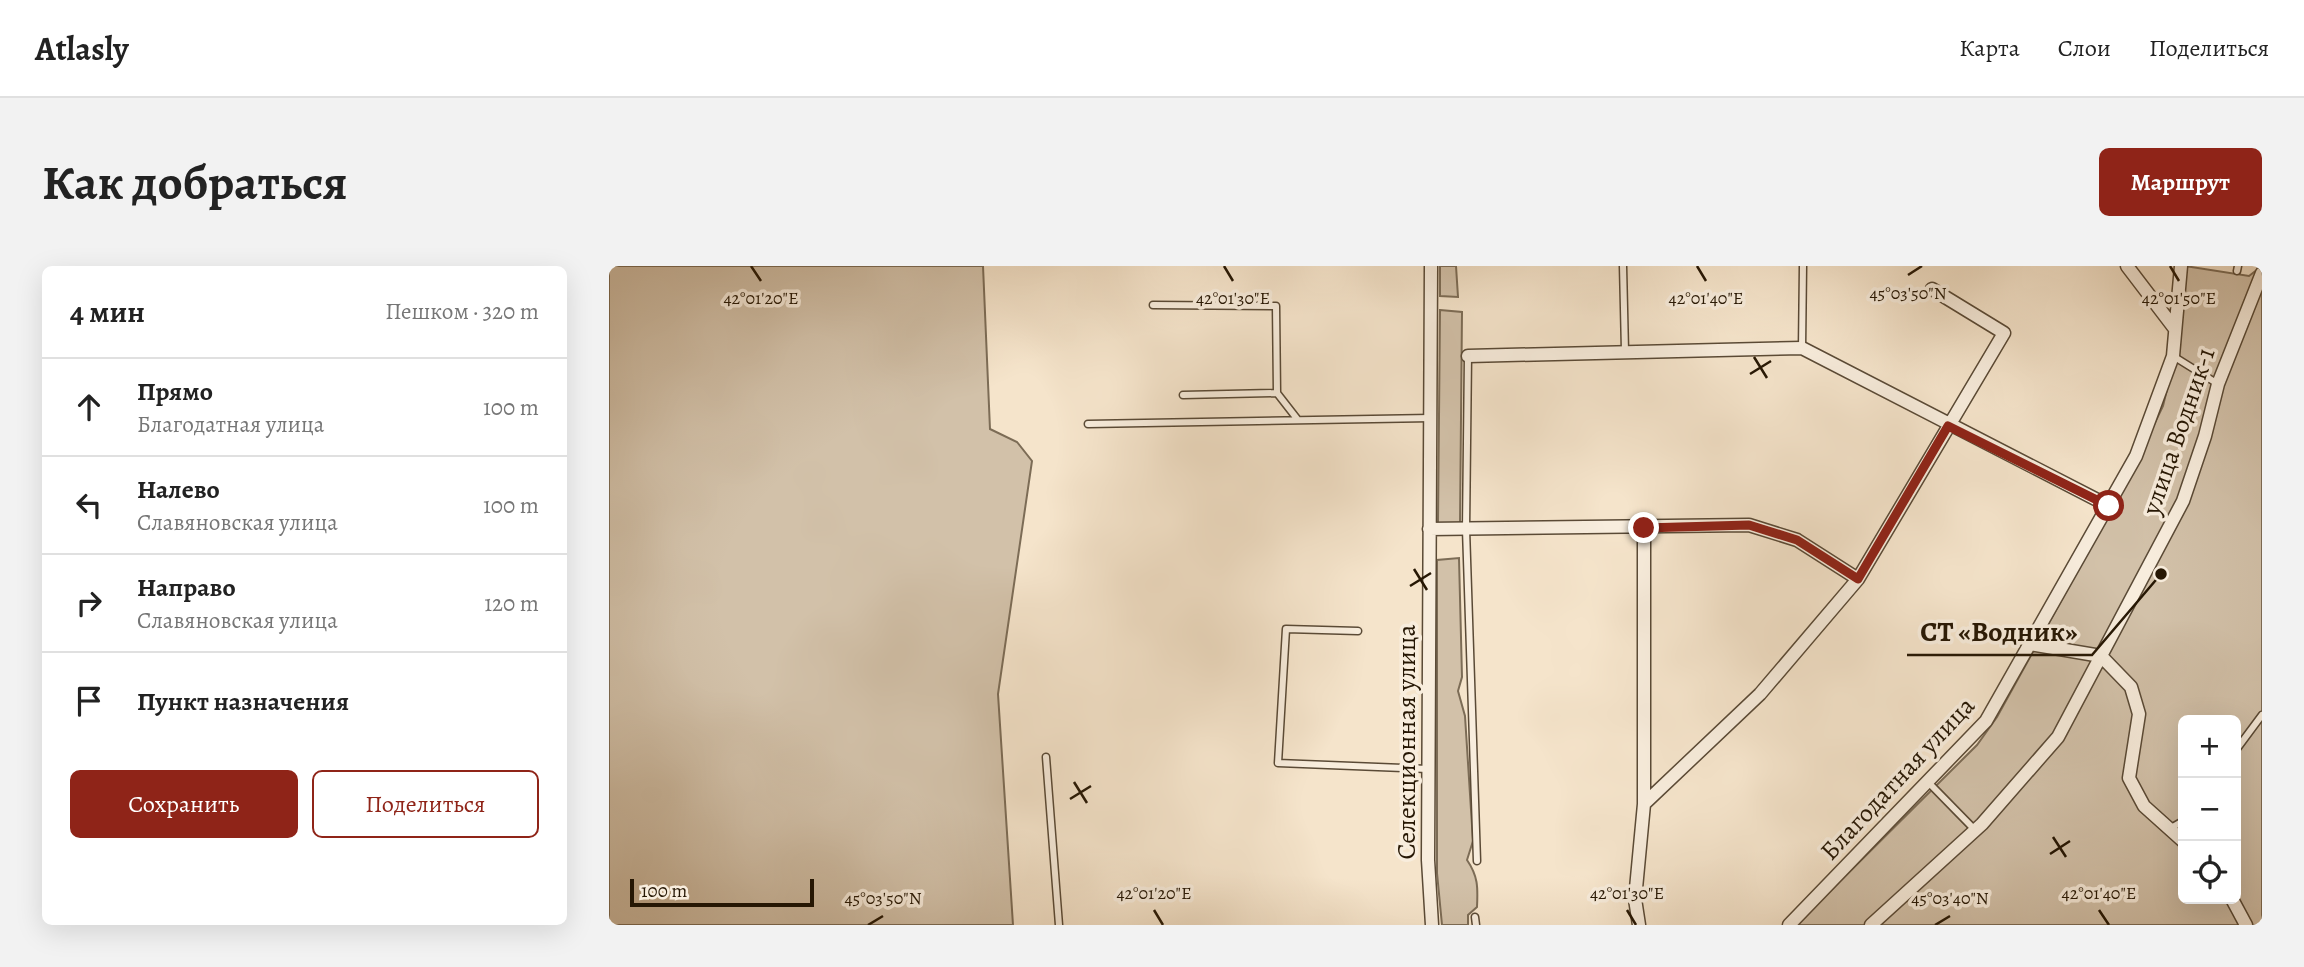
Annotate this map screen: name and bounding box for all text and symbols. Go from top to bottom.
text: Atlasly [35,26,129,71]
text: Карта [1959,32,2020,64]
text: Слои [2058,32,2111,64]
text: Поделиться [2149,32,2269,64]
button: Маршрут [2099,148,2262,216]
text: Как добраться [42,149,348,216]
text: 45°03'50"N [1869,281,1947,305]
text: 42°01'20"E [723,286,799,310]
text: 42°01'30"E [1196,286,1270,310]
text: 42°01'40"E [1669,286,1743,310]
text: 42°01'50"E [2142,286,2216,310]
text: 4 мин [70,292,145,332]
text: Пешком · 320 m [385,296,539,327]
street label: улица Водник-1 [2133,343,2223,520]
text: Прямо [137,374,213,409]
icon: ahead [70,388,108,426]
text: 100 m [483,392,539,423]
text: Благодатная улица [137,409,324,440]
text: Налево [137,472,220,507]
icon: left [70,486,108,524]
text: 100 m [483,490,539,521]
route start [2093,490,2124,521]
text: Славяновская улица [137,507,338,538]
route end [1628,512,1659,543]
text: Направо [137,570,236,605]
icon: right [70,584,108,622]
text: 120 m [484,588,539,619]
text: Славяновская улица [137,605,338,636]
callout: СТ «Водник» [1907,606,2092,655]
text: СТ «Водник» [1920,613,2078,651]
street label: Селекционная улица [1389,624,1424,860]
icon: arrive [70,682,108,720]
text: Пункт назначения [137,684,349,719]
street label: Благодатная улица [1812,689,1982,868]
map controls [2178,715,2241,904]
button: + [2178,715,2241,778]
button: Сохранить [70,770,298,838]
button: Поделиться [312,770,539,838]
button: − [2178,778,2241,841]
button: locate [2178,841,2241,904]
scale bar [630,876,814,908]
text: 100 m [641,878,687,904]
text: 42°01'20"E [1116,881,1192,905]
text: 42°01'30"E [1590,881,1664,905]
text: 42°01'40"E [2062,881,2136,905]
text: 45°03'50"N [844,886,922,910]
text: 45°03'40"N [1911,886,1989,910]

